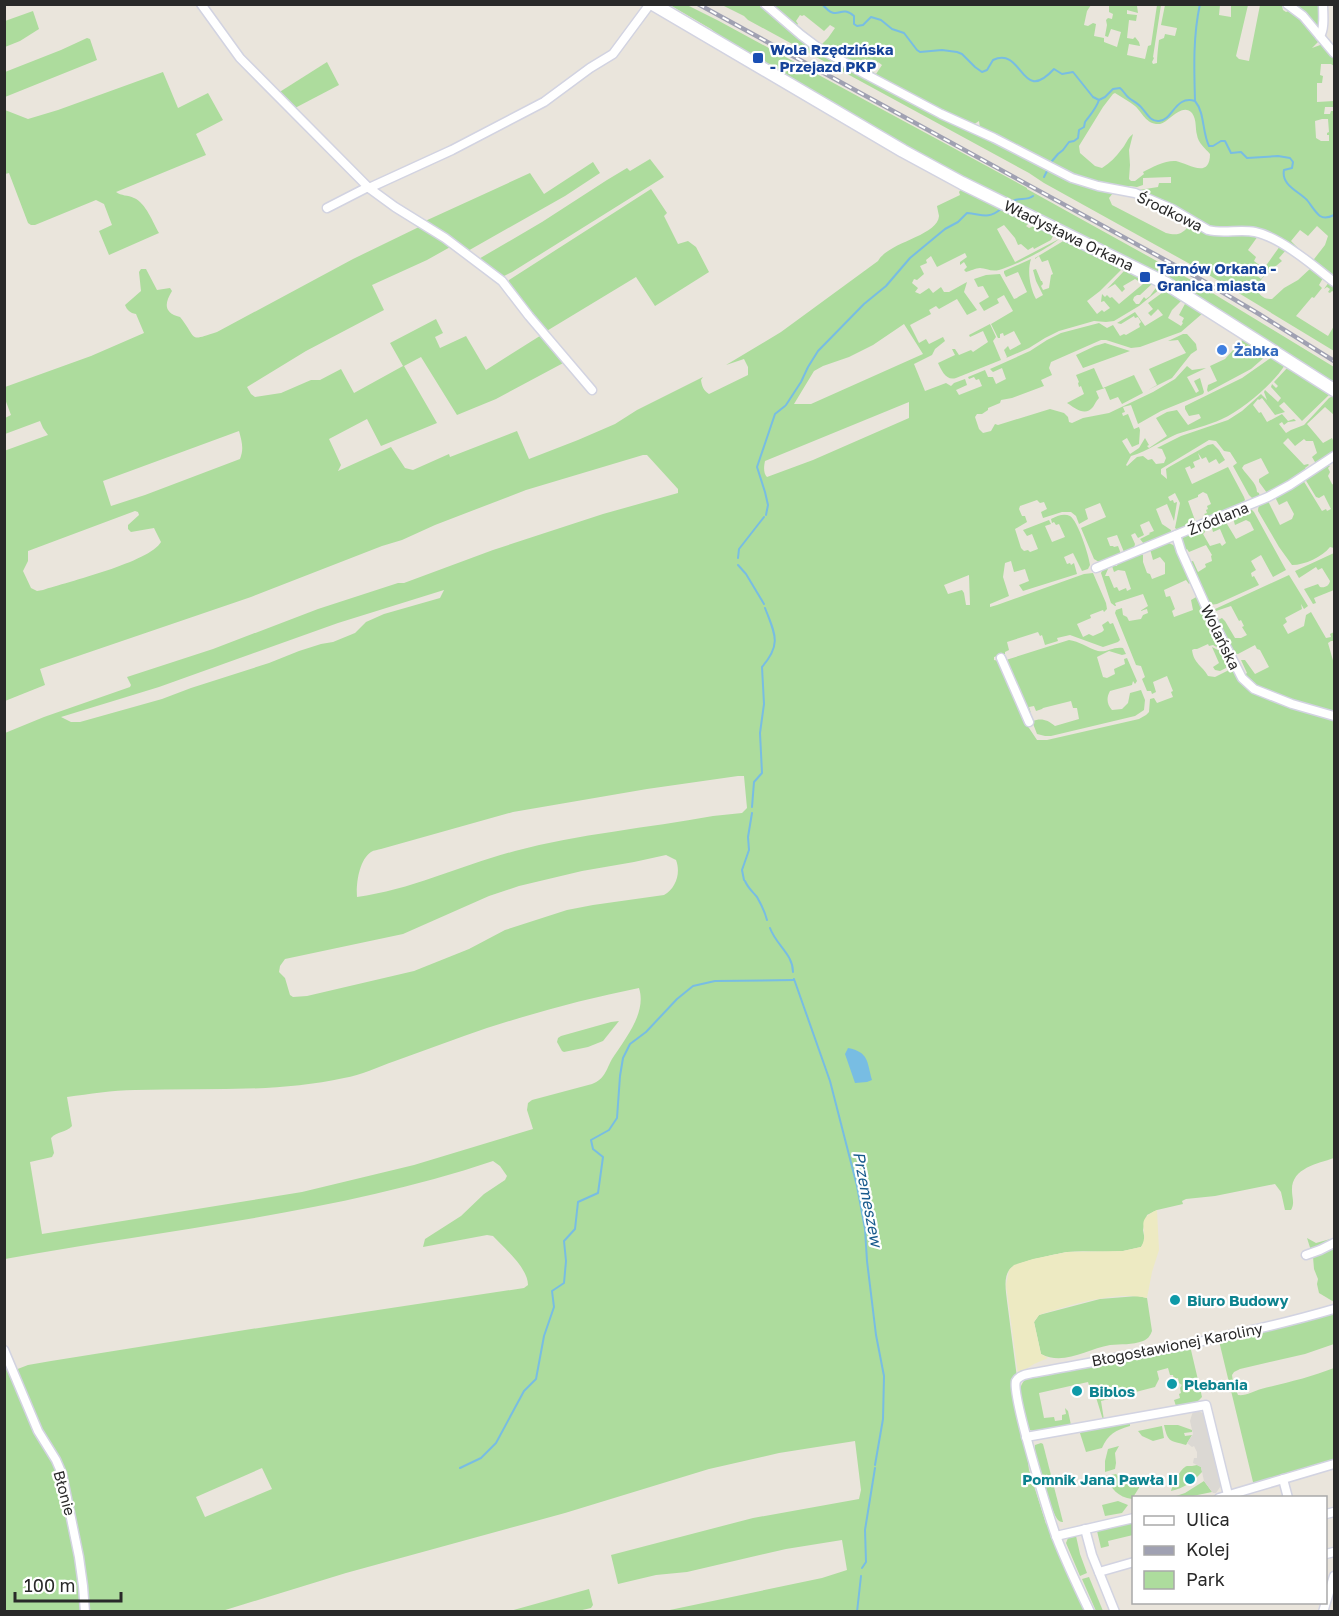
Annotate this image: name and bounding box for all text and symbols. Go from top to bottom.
place label: Wola Rzędzińska - Przejazd PKP [770,40,894,75]
marker: Wola Rzędzińska - Przejazd PKP [751,51,765,65]
street label: Środkowa [1134,187,1206,235]
street label: Władysława Orkana [1001,196,1137,274]
place label: Tarnów Orkana - Granica miasta [1157,259,1276,294]
marker: Tarnów Orkana - Granica miasta [1138,270,1152,284]
place label: Żabka [1234,341,1279,359]
marker: Żabka [1215,343,1229,357]
street label: Źródlana [1185,498,1251,538]
street label: Wolańska [1198,602,1244,672]
water label: Przemeszew [849,1150,887,1250]
place label: Biuro Budowy [1187,1291,1288,1309]
marker: Biuro Budowy [1168,1293,1182,1307]
street label: Błogosławionej Karoliny [1090,1318,1265,1369]
place label: Plebania [1184,1375,1248,1393]
marker: Plebania [1165,1377,1179,1391]
place label: Biblos [1089,1382,1135,1400]
marker: Biblos [1070,1384,1084,1398]
street label: Błonie [50,1468,80,1518]
place label: Pomnik Jana Pawła II [1022,1470,1178,1488]
marker: Pomnik Jana Pawła II [1183,1472,1197,1486]
legend [1132,1496,1327,1604]
text: Ulica [1186,1508,1230,1530]
text: Kolej [1186,1538,1230,1560]
scale bar [15,1565,122,1603]
text: Park [1186,1568,1225,1590]
text: 100 m [24,1574,75,1596]

